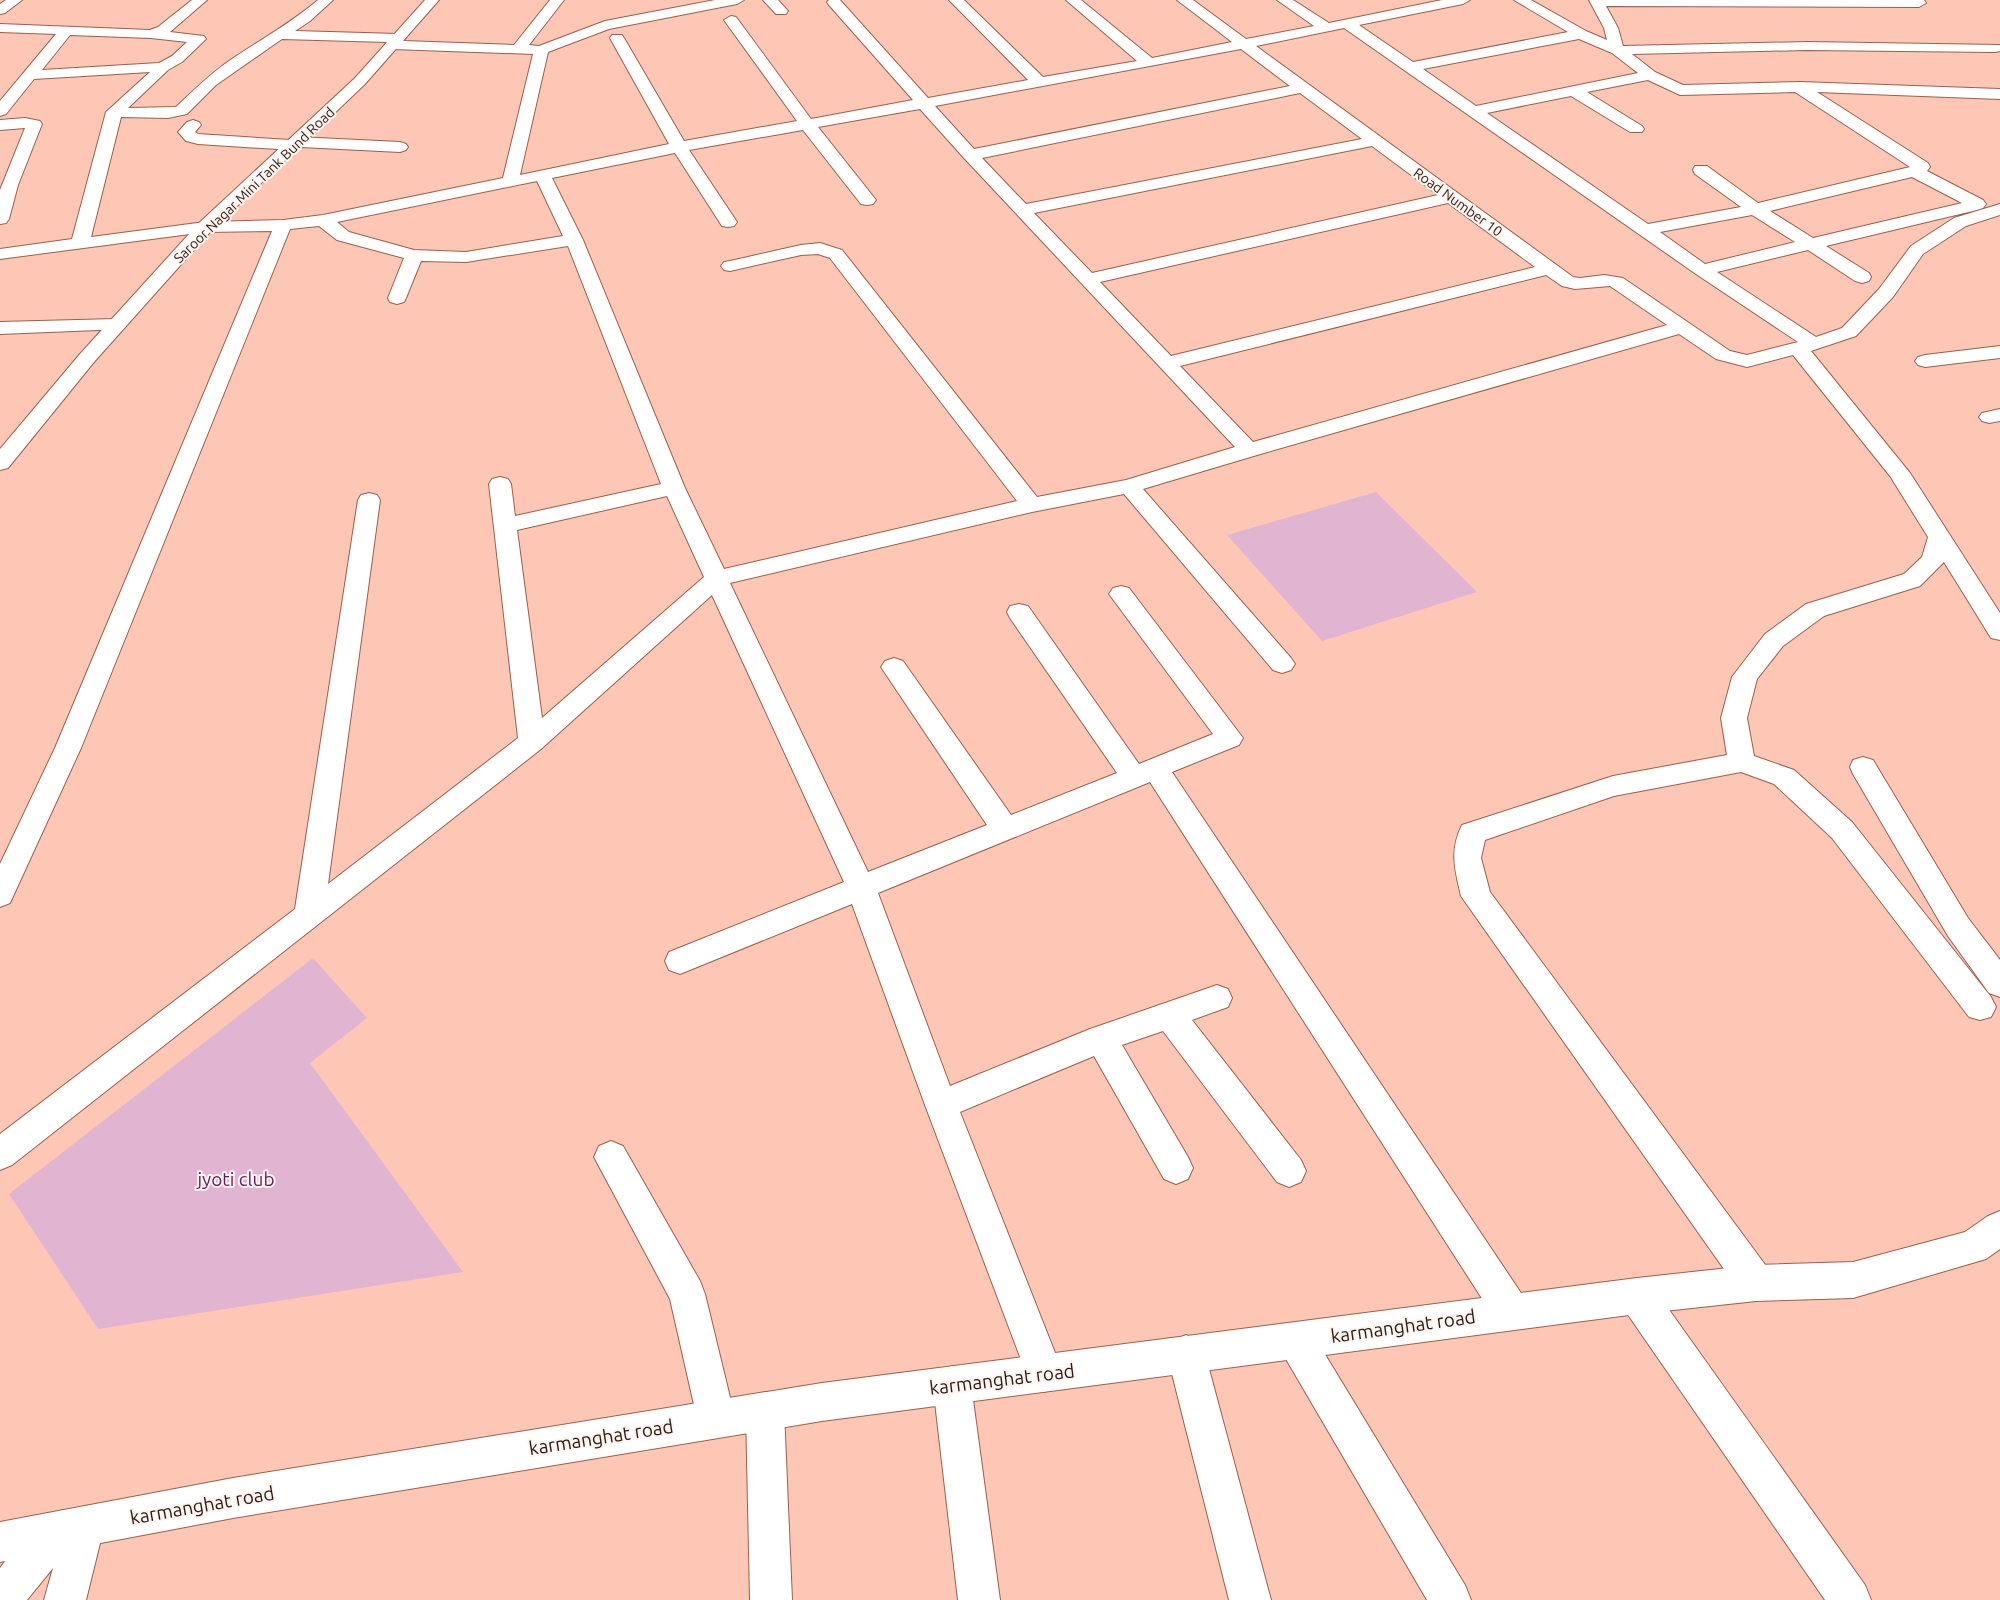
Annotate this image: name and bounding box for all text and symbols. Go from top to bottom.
street label: Saroor Nagar Mini Tank Bund Road [170,104,338,266]
street label: Road Number 10 [1411,164,1506,240]
park label: jyoti club [195,1168,275,1190]
street label: karmanghat road [1329,1305,1477,1347]
street label: karmanghat road [928,1359,1076,1399]
street label: karmanghat road [527,1415,675,1459]
street label: karmanghat road [128,1481,276,1529]

